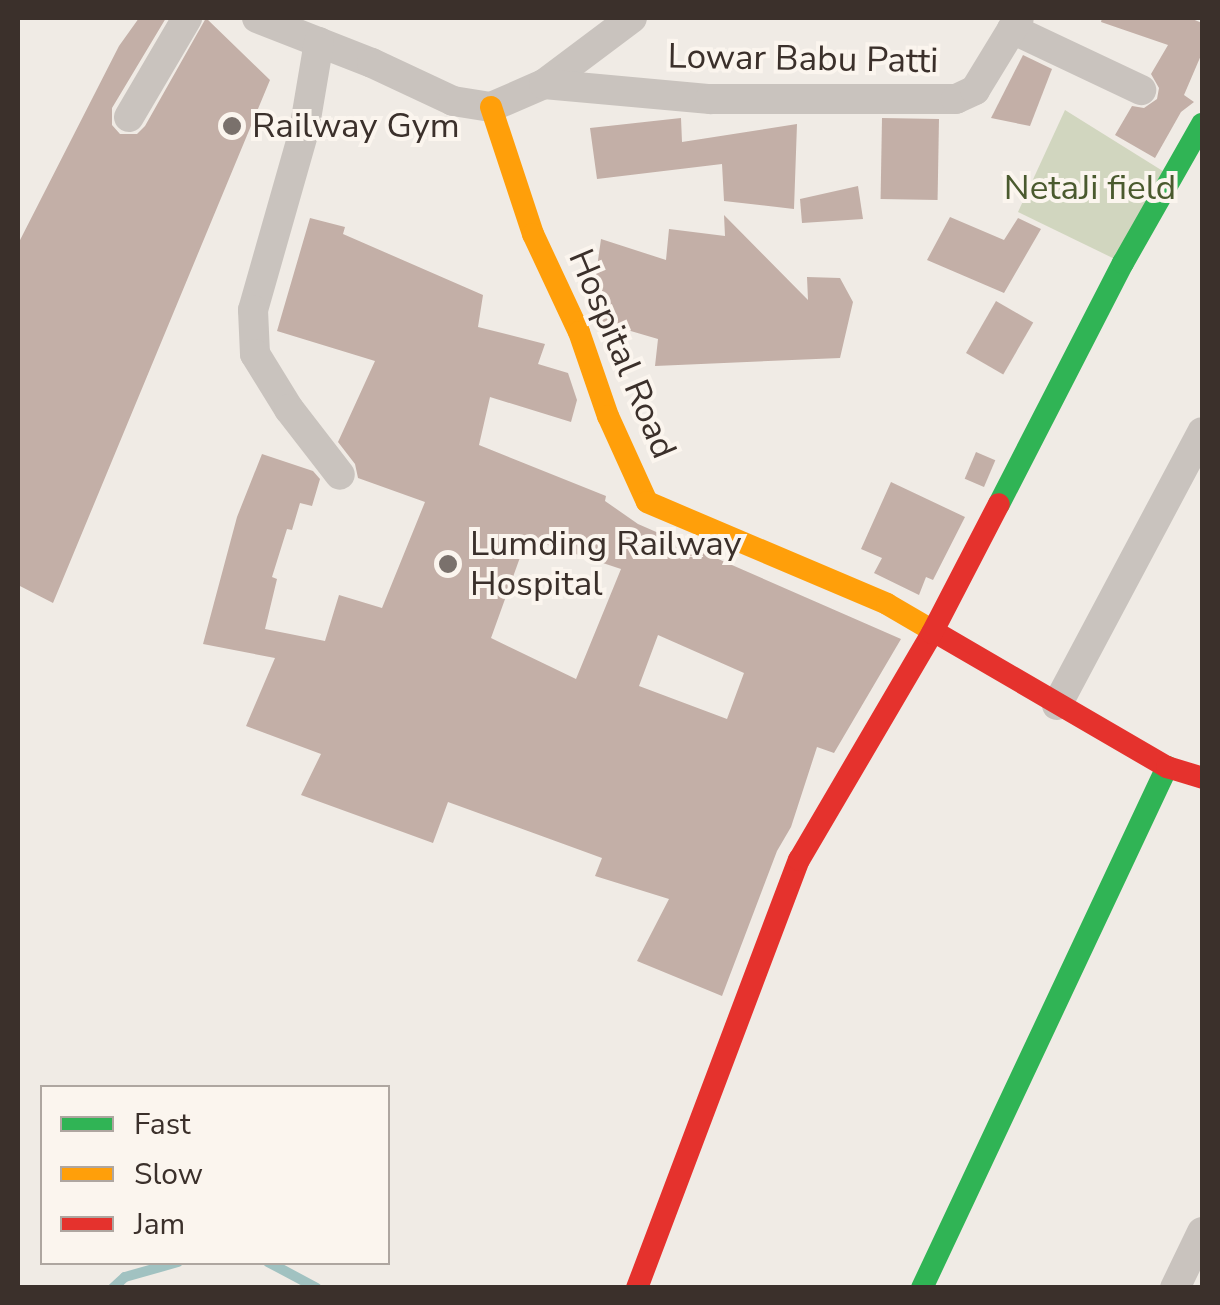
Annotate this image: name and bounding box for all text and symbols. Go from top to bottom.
street label: Lowar Babu Patti [667,36,939,82]
place label: Railway Gym [252,105,460,147]
marker: Railway Gym [221,115,243,137]
park label: NetaJi field [1004,167,1176,209]
street label: Hospital Road [559,243,685,465]
place label: Lumding Railway Hospital [470,523,742,605]
marker: Lumding Railway Hospital [435,551,461,577]
legend [40,1085,390,1265]
text: Fast [134,1104,191,1145]
text: Slow [134,1154,203,1195]
text: Jam [134,1204,185,1245]

